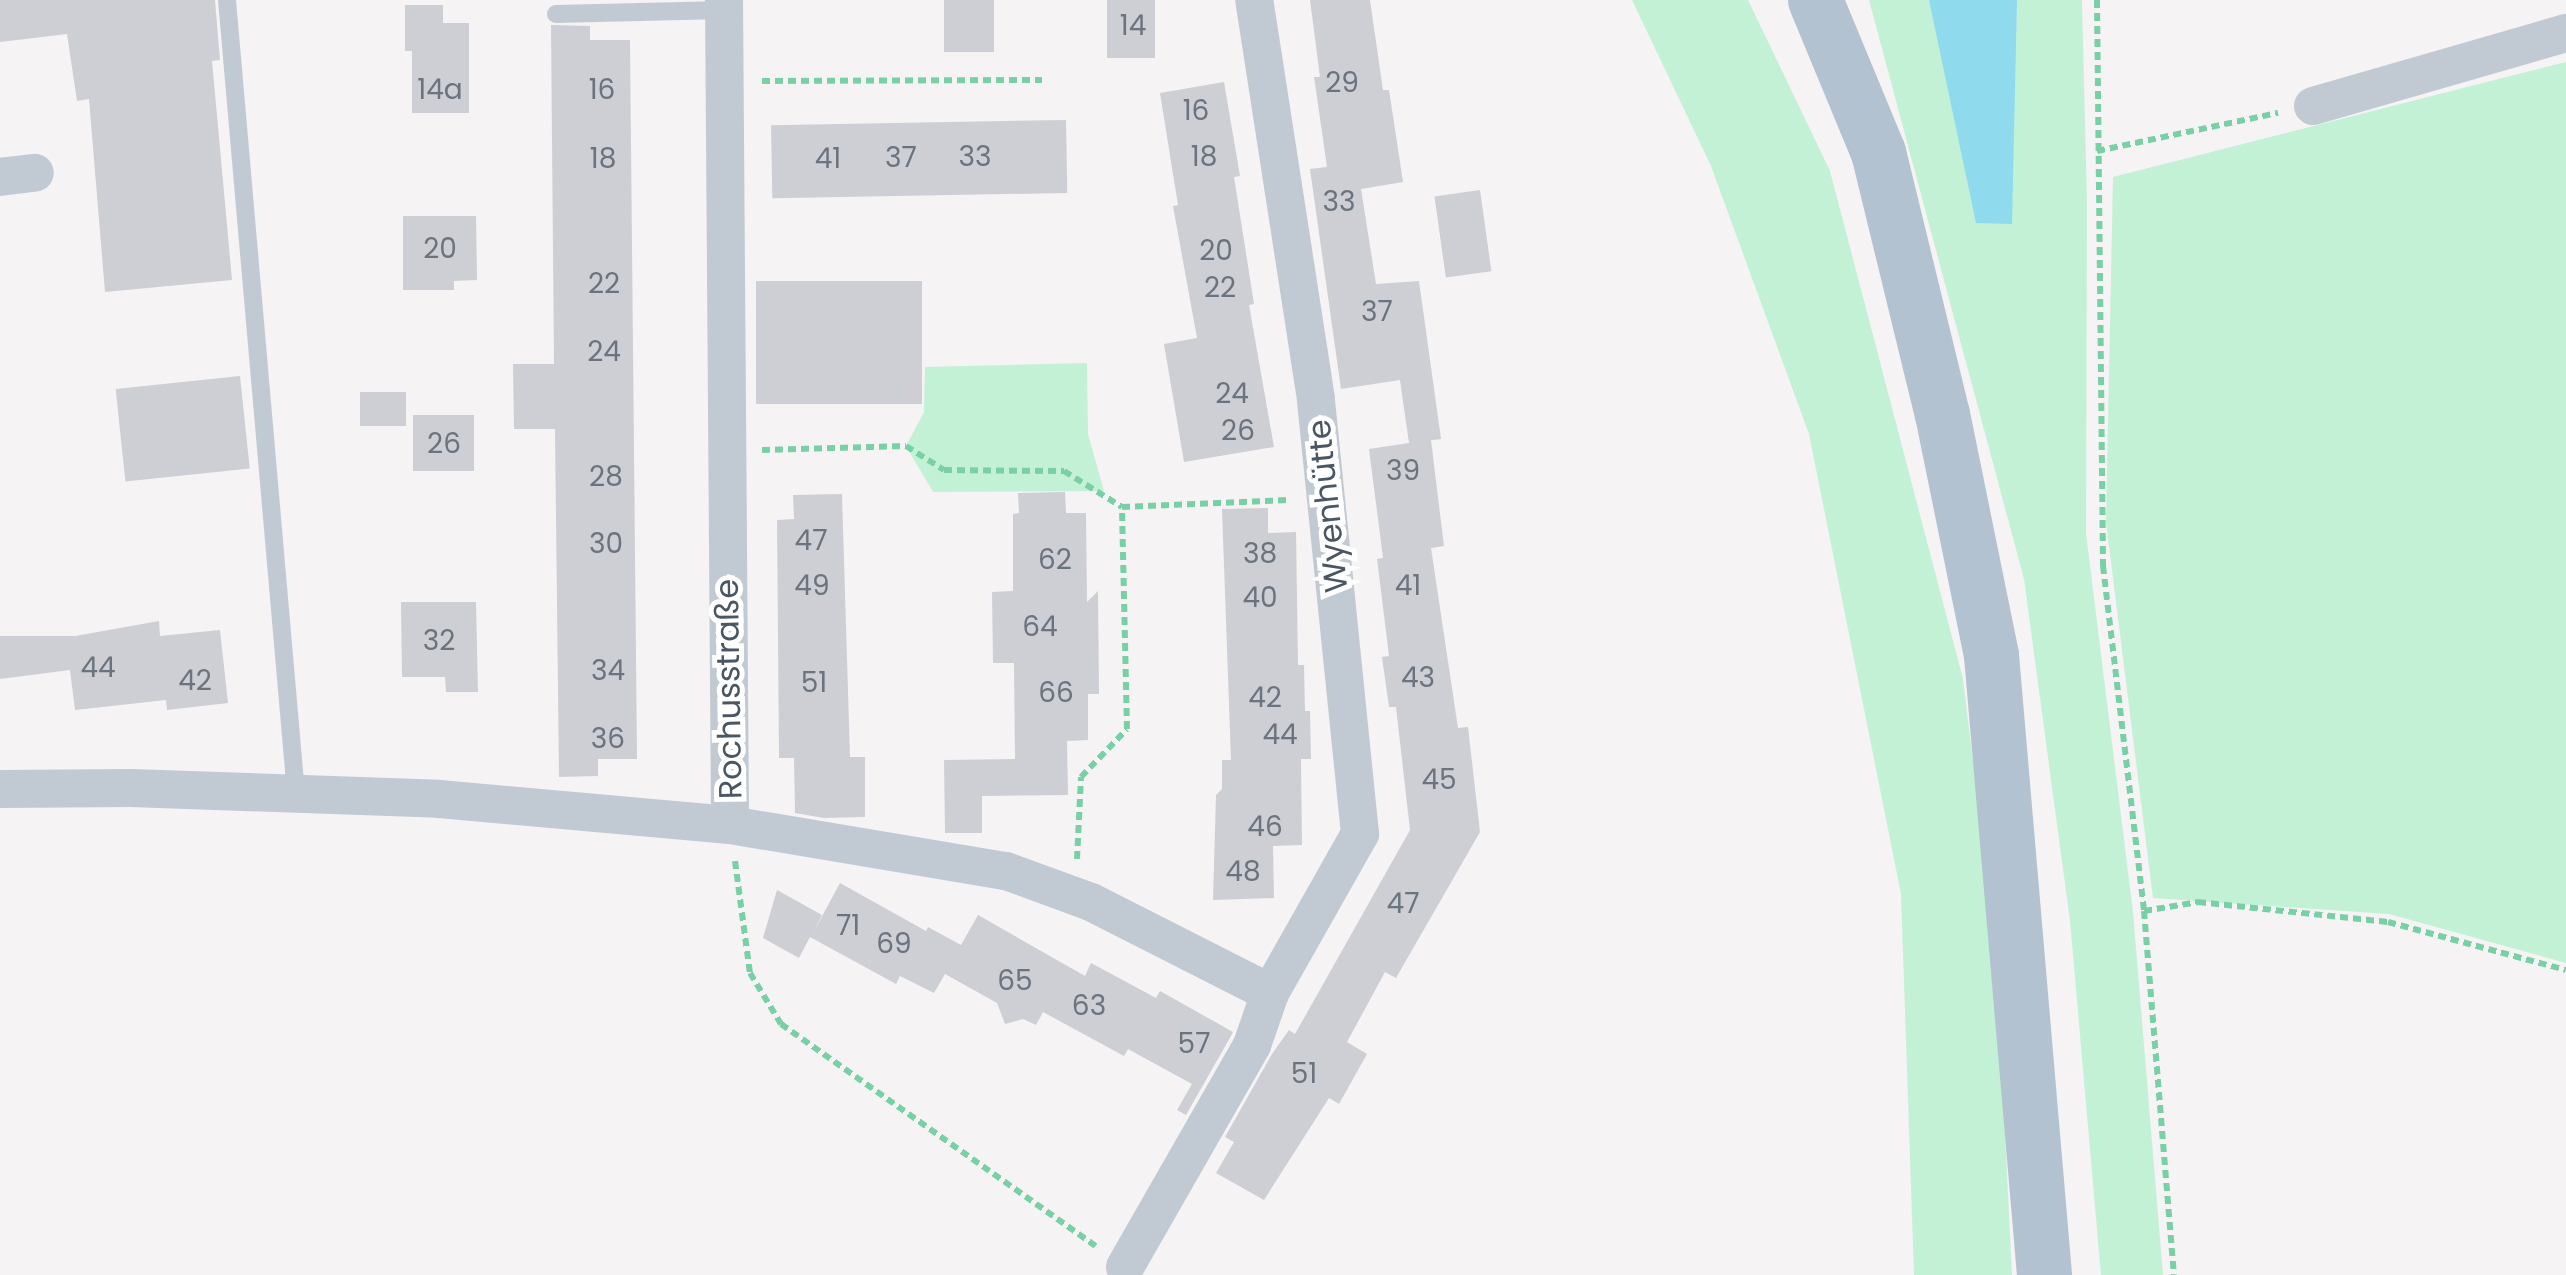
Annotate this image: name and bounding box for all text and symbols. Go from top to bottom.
house number: 14 [1120,9,1146,43]
house number: 29 [1325,66,1359,100]
house number: 14a [417,73,463,107]
house number: 16 [589,73,615,107]
house number: 16 [1183,94,1209,128]
house number: 33 [959,140,991,174]
house number: 18 [1191,140,1217,174]
house number: 37 [885,141,917,175]
house number: 18 [590,142,616,176]
house number: 41 [815,142,841,176]
house number: 33 [1323,185,1355,219]
house number: 20 [423,232,457,266]
house number: 20 [1199,234,1233,268]
house number: 22 [588,267,620,301]
house number: 22 [1204,271,1236,305]
house number: 37 [1361,295,1393,329]
house number: 24 [587,335,621,369]
house number: 24 [1215,377,1249,411]
house number: 26 [1221,414,1255,448]
street label: Wyenhütte [1300,418,1356,594]
house number: 26 [427,427,461,461]
house number: 39 [1386,454,1420,488]
house number: 28 [589,460,623,494]
house number: 47 [795,524,827,558]
house number: 30 [589,527,623,561]
house number: 38 [1243,537,1277,571]
house number: 62 [1038,543,1072,577]
house number: 49 [794,569,830,603]
house number: 41 [1395,569,1421,603]
street label: Rochusstraße [708,578,750,800]
house number: 40 [1242,581,1278,615]
house number: 64 [1022,610,1058,644]
house number: 32 [423,624,455,658]
house number: 44 [80,651,116,685]
house number: 34 [591,654,625,688]
house number: 43 [1401,661,1435,695]
house number: 42 [178,664,212,698]
house number: 51 [801,666,827,700]
house number: 66 [1038,676,1074,710]
house number: 42 [1248,681,1282,715]
house number: 44 [1262,718,1298,752]
house number: 36 [591,722,625,756]
house number: 45 [1421,763,1457,797]
house number: 46 [1247,810,1283,844]
house number: 48 [1225,855,1261,889]
house number: 47 [1387,887,1419,921]
house number: 71 [836,909,860,943]
house number: 69 [876,927,912,961]
house number: 65 [997,964,1033,998]
house number: 63 [1072,989,1106,1023]
house number: 57 [1178,1027,1210,1061]
house number: 51 [1291,1057,1317,1091]

